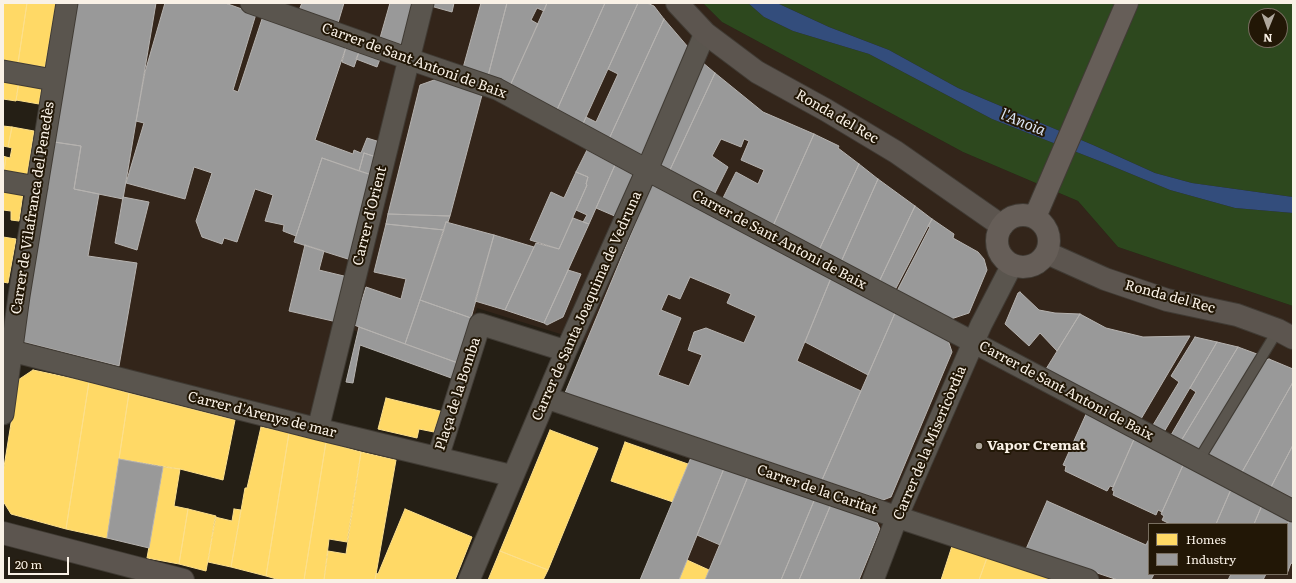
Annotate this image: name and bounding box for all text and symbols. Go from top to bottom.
north arrow [1248,8,1288,48]
street label: Carrer de Sant Antoni de Baix [319,20,509,102]
text: N [1263,31,1273,47]
street label: Ronda del Rec [793,87,881,147]
street label: Carrer de Vilafranca del Penedès [8,101,58,315]
water label: l'Anoia [998,106,1048,140]
street label: Carrer d'Orient [350,165,390,267]
street label: Carrer de Sant Antoni de Baix [689,187,869,293]
street label: Carrer de Santa Joaquima de Vedruna [529,189,645,423]
street label: Ronda del Rec [1123,277,1217,317]
street label: Plaça de la Bomba [432,335,484,453]
street label: Carrer de Sant Antoni de Baix [976,338,1156,444]
street label: Carrer de la Misericòrdia [890,363,970,523]
street label: Carrer d'Arenys de mar [186,388,338,442]
place label: Vapor Cremat [987,438,1086,454]
marker: Vapor Cremat [974,441,984,451]
street label: Carrer de la Caritat [754,461,880,519]
legend [1148,523,1288,575]
text: Homes [1186,530,1226,548]
scale bar [10,549,71,575]
text: Industry [1186,550,1236,568]
text: 20 m [15,555,42,573]

